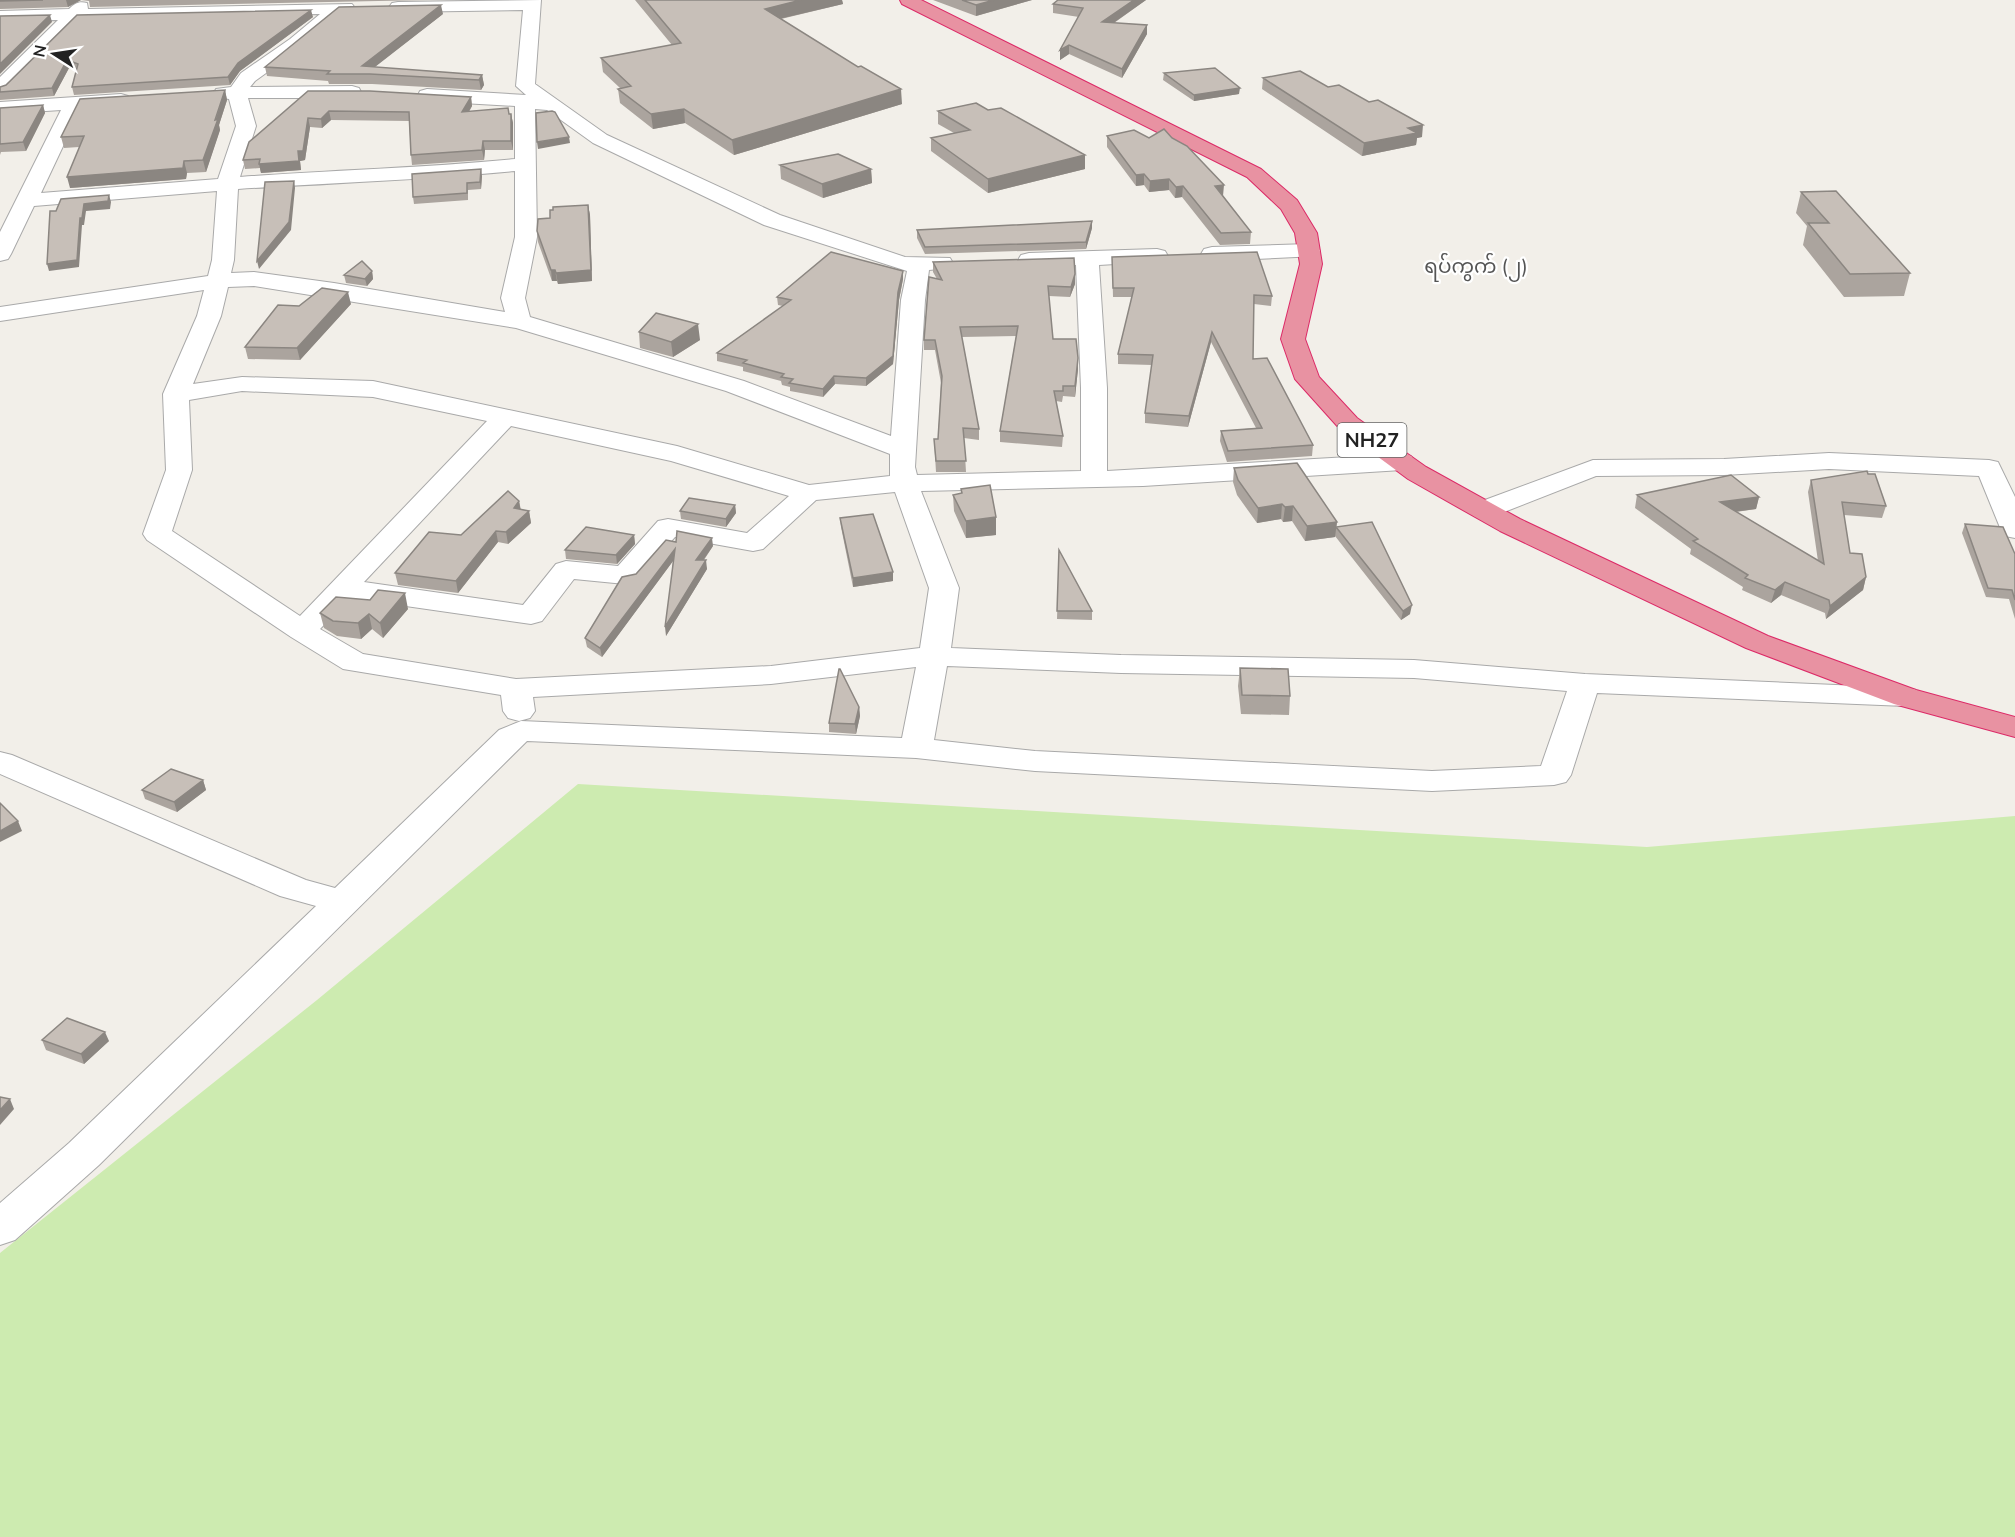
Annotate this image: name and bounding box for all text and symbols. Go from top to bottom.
north arrow [24,24,84,84]
text: N [28,43,52,59]
district label: ရပ်ကွက် (၂) [1424,252,1528,282]
road number: NH27 [1338,423,1406,457]

